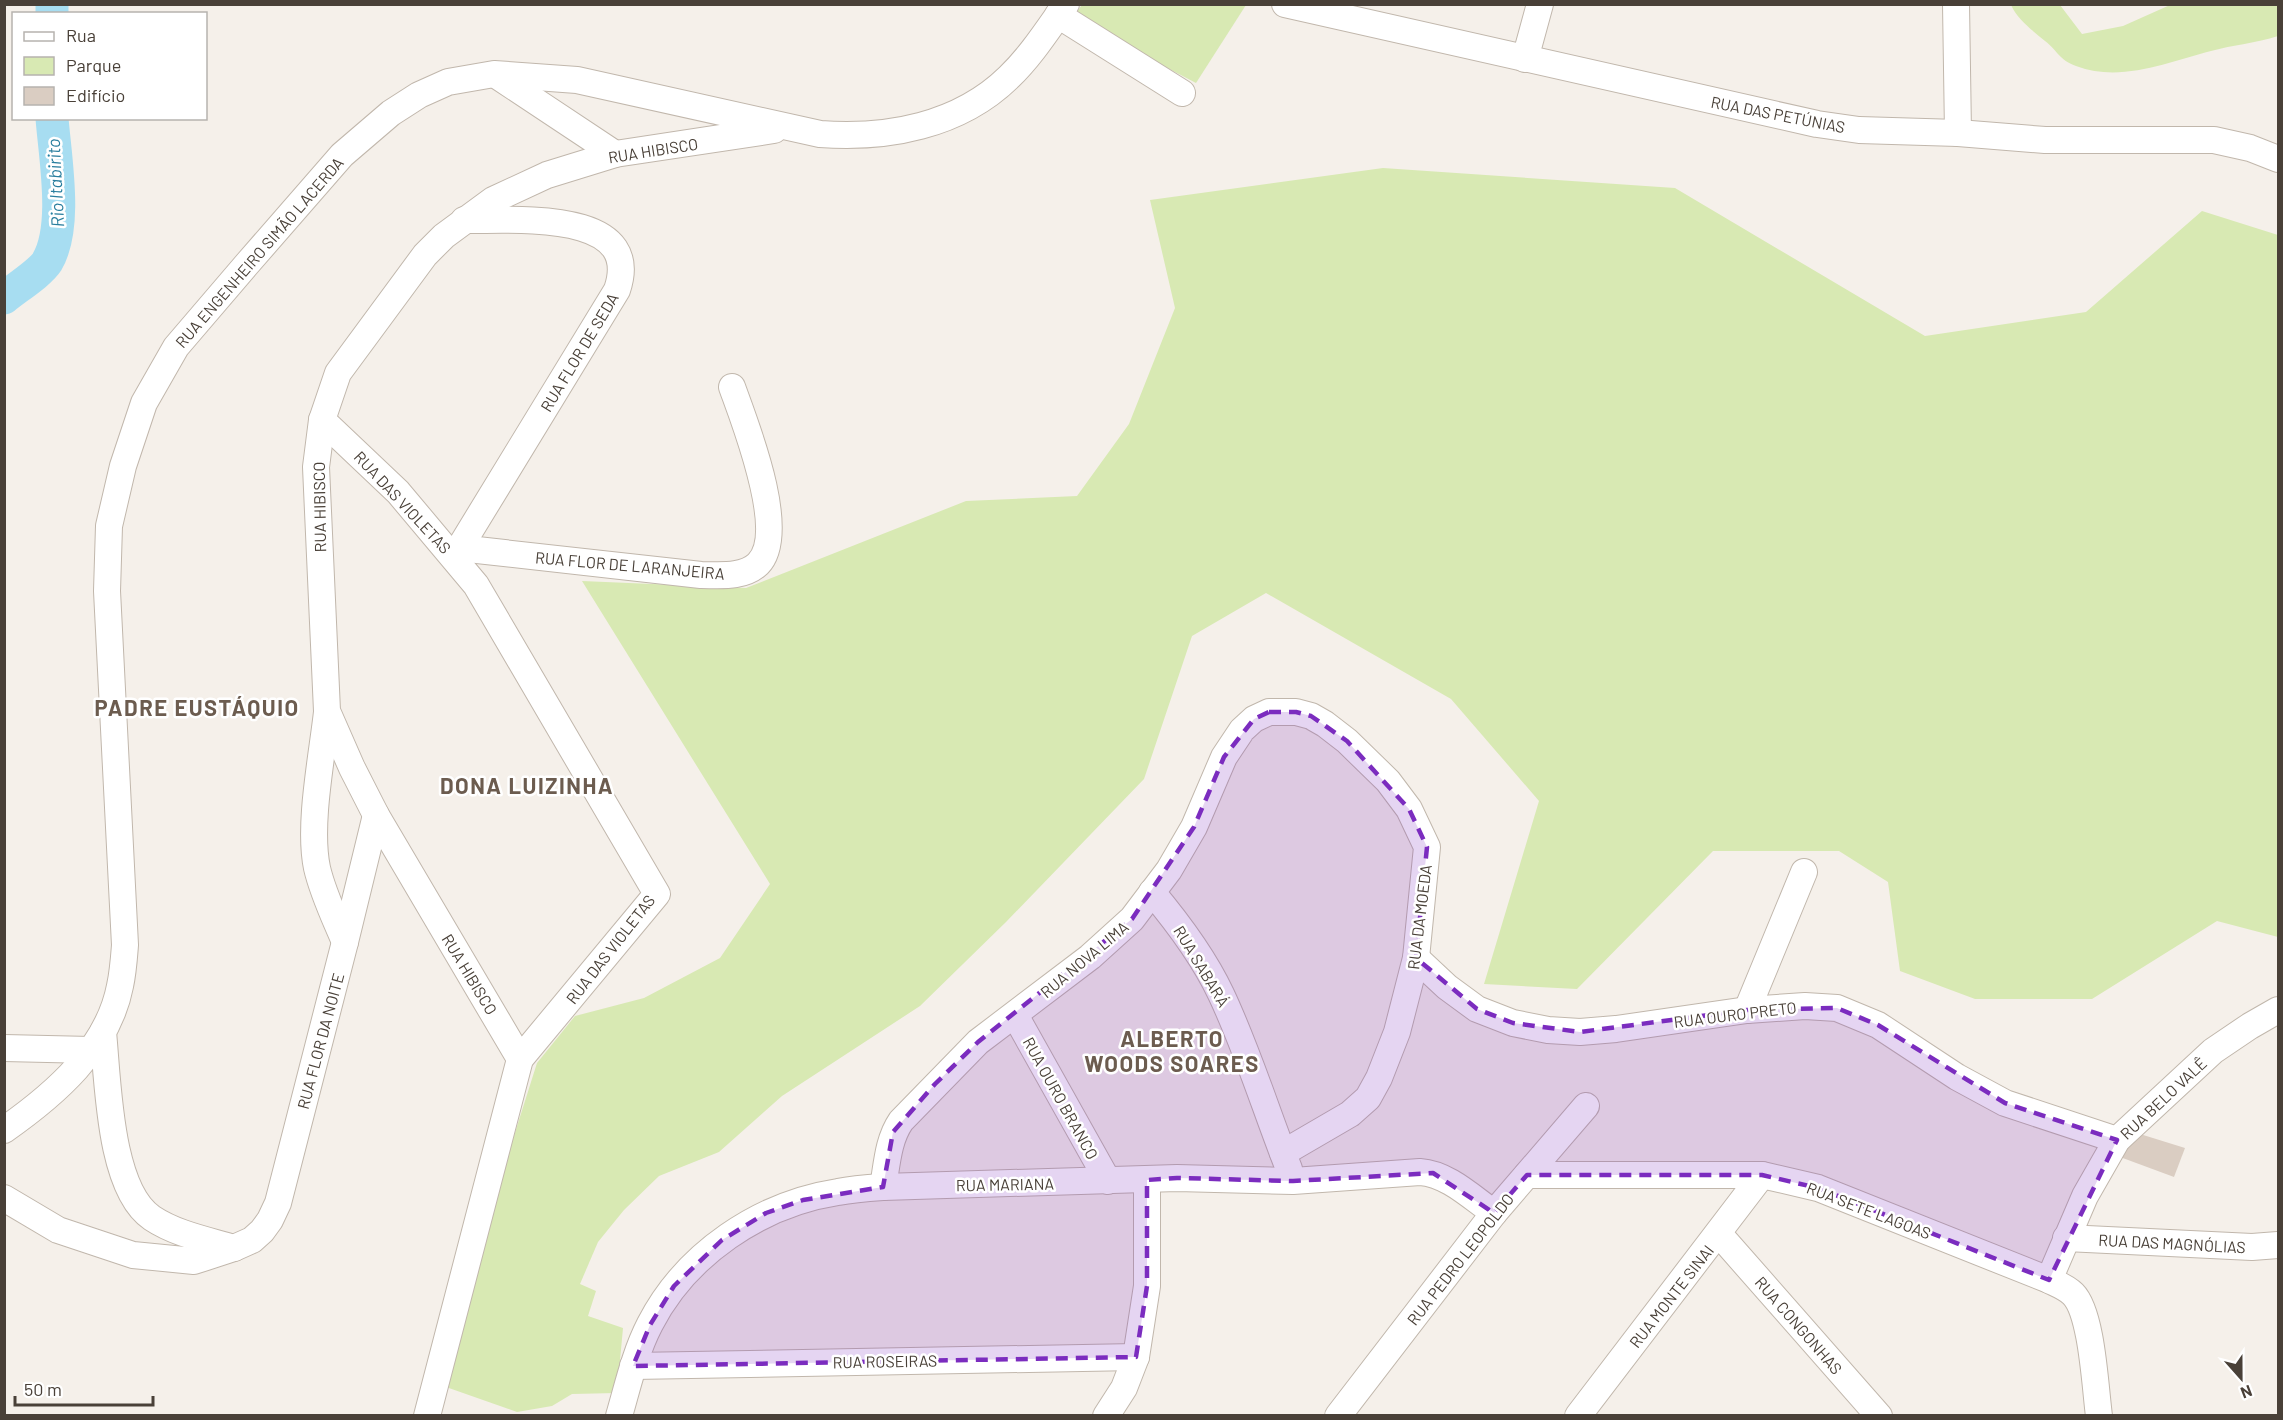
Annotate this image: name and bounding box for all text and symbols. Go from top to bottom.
legend [12,12,207,120]
text: Rua [66,24,96,46]
text: Parque [66,54,121,76]
text: Edifício [66,84,125,106]
street label: RUA DAS PETÚNIAS [1709,92,1847,136]
street label: RUA HIBISCO [607,134,699,166]
water label: Rio Itabirito [42,138,68,228]
street label: RUA ENGENHEIRO SIMÃO LACERDA [171,153,347,351]
street label: RUA FLOR DE SEDA [536,289,622,415]
street label: RUA DAS VIOLETAS [351,447,455,557]
street label: RUA HIBISCO [309,461,329,553]
street label: RUA FLOR DE LARANJEIRA [534,547,726,583]
district label: PADRE EUSTÁQUIO [94,694,300,720]
district label: DONA LUIZINHA [440,772,614,798]
street label: RUA DA MOEDA [1403,863,1435,971]
street label: RUA DAS VIOLETAS [562,891,658,1007]
street label: RUA NOVA LIMA [1036,917,1132,1001]
street label: RUA SABARÁ [1170,922,1234,1010]
street label: RUA HIBISCO [438,930,502,1018]
street label: RUA FLOR DA NOITE [293,971,347,1111]
street label: RUA OURO PRETO [1673,997,1797,1031]
district label: ALBERTO WOODS SOARES [1084,1025,1260,1076]
street label: RUA OURO BRANCO [1020,1034,1102,1162]
street label: RUA BELO VALÊ [2116,1053,2210,1143]
street label: RUA MARIANA [956,1174,1055,1194]
street label: RUA SETE LAGOAS [1804,1178,1934,1242]
street label: RUA PEDRO LEOPOLDO [1403,1189,1517,1329]
street label: RUA DAS MAGNÓLIAS [2098,1230,2246,1256]
street label: RUA MONTE SINAI [1625,1241,1717,1351]
street label: RUA CONGONHAS [1751,1272,1847,1378]
north arrow [2211,1348,2271,1408]
street label: RUA ROSEIRAS [832,1351,938,1371]
scale bar [15,1369,153,1407]
text: 50 m [24,1378,62,1400]
text: N [2238,1382,2255,1403]

